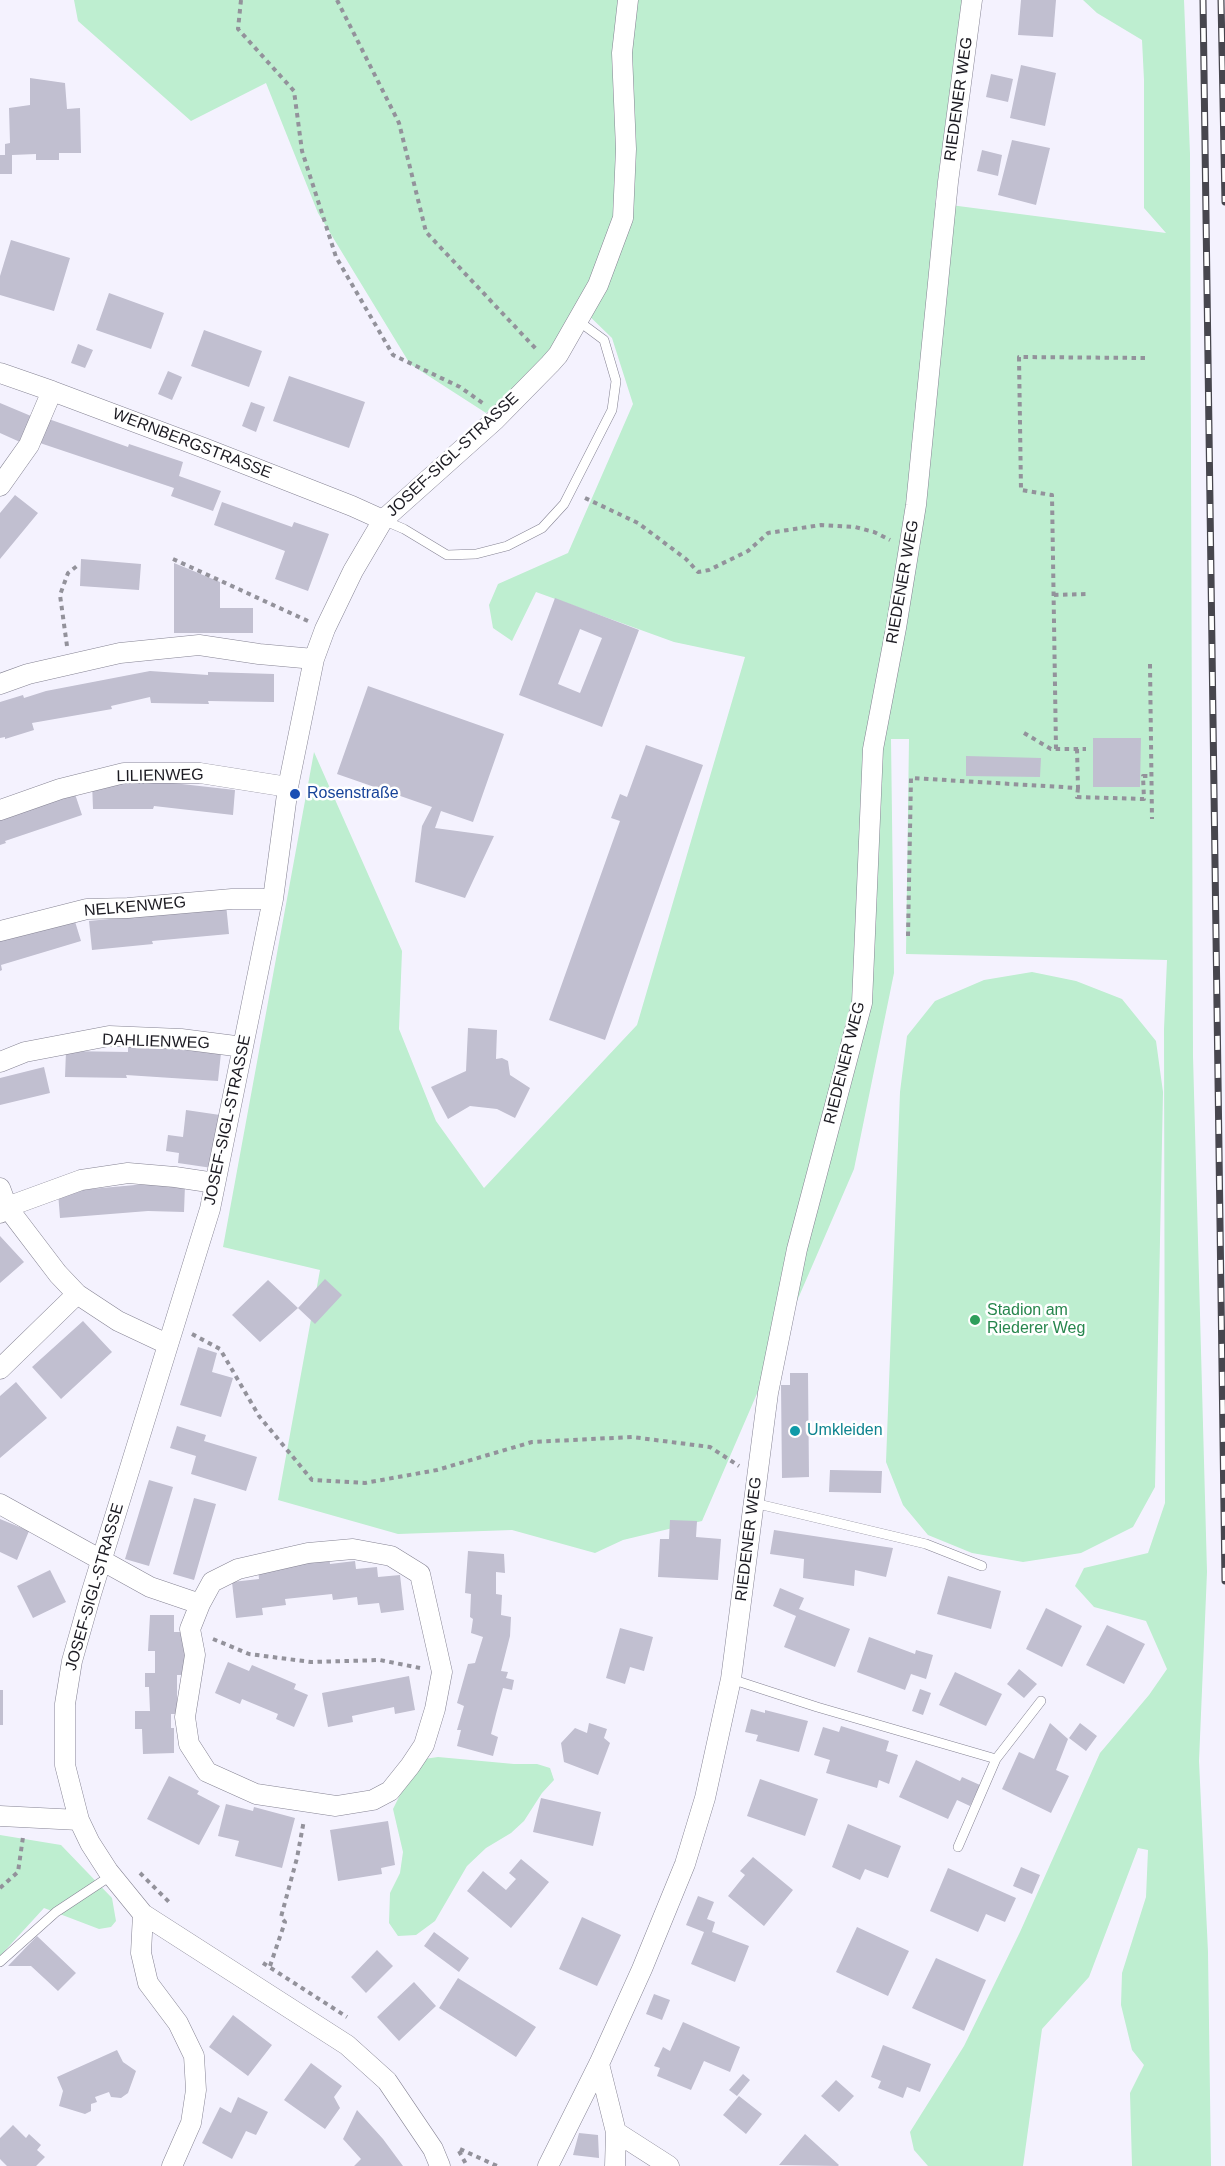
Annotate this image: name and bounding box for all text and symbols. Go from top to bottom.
street label: RIEDENER WEG [941,36,977,162]
street label: JOSEF-SIGL-STRASSE [383,389,523,521]
street label: WERNBERGSTRASSE [110,405,274,483]
street label: RIEDENER WEG [883,519,923,645]
street label: LILIENWEG [116,766,204,786]
place label: Rosenstraße [307,784,399,804]
marker: Rosenstraße [288,787,302,801]
street label: NELKENWEG [83,893,187,921]
street label: RIEDENER WEG [821,1000,869,1126]
street label: DAHLIENWEG [102,1031,210,1053]
street label: JOSEF-SIGL-STRASSE [201,1033,255,1207]
place label: Stadion am Riederer Weg [987,1301,1085,1339]
marker: Stadion am Riederer Weg [968,1313,982,1327]
place label: Umkleiden [807,1421,883,1441]
marker: Umkleiden [788,1424,802,1438]
street label: RIEDENER WEG [732,1476,766,1602]
street label: JOSEF-SIGL-STRASSE [62,1501,128,1673]

